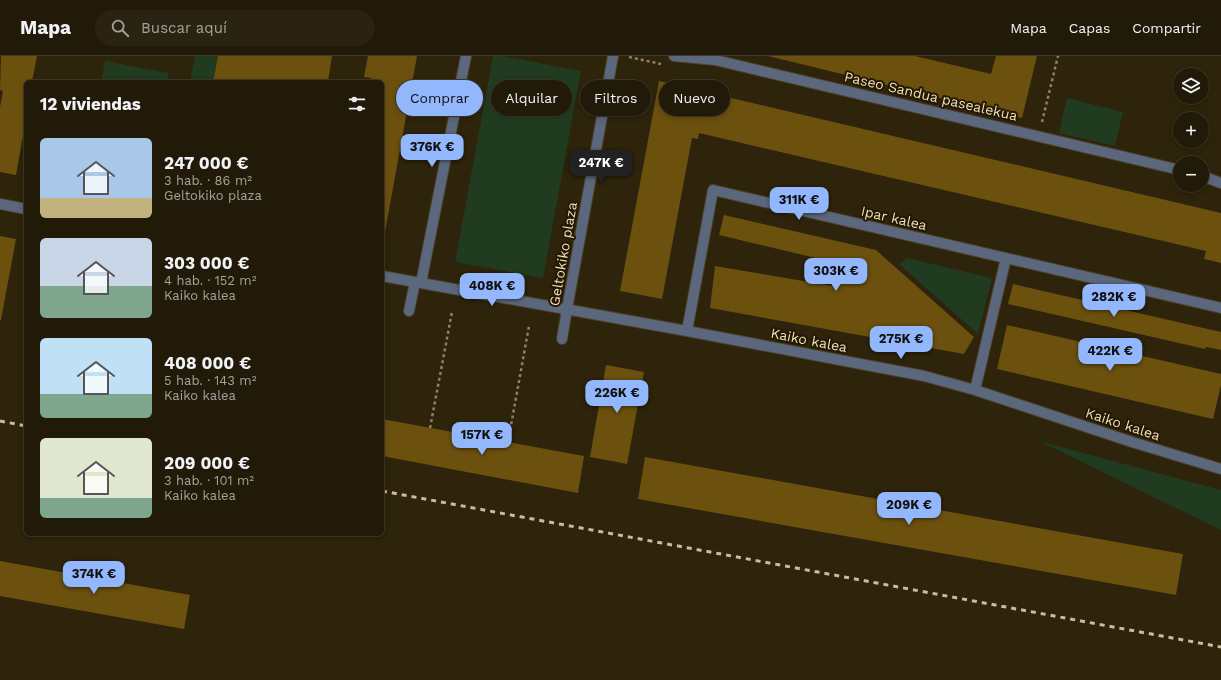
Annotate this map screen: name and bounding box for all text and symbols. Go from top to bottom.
search box [95,10,375,46]
text: Mapa [20,16,71,39]
icon: search [109,17,131,39]
text: Buscar aquí [141,19,227,37]
text: Mapa [1010,20,1047,36]
text: Capas [1069,20,1110,36]
text: Compartir [1132,20,1201,36]
street label: Paseo Sandua pasealekua [843,68,1019,124]
map controls [1173,68,1209,192]
button: layers [1173,68,1209,104]
chip: Comprar [396,80,483,116]
chip: Alquilar [491,80,572,116]
chip: Filtros [580,80,651,116]
chip: Nuevo [659,80,730,116]
icon: filters [346,93,368,115]
text: 12 viviendas [40,94,141,114]
button: + [1173,112,1209,148]
pin: 376K € [399,134,465,168]
text: 376K € [410,139,454,154]
pin: 247K € [568,150,634,184]
text: 247 000 € [164,153,249,173]
icon: home [72,154,120,202]
text: 247K € [578,155,624,170]
button: − [1173,156,1209,192]
text: 3 hab. · 86 m² [164,173,252,188]
pin: 311K € [766,187,832,221]
text: Geltokiko plaza [164,188,262,203]
text: 311K € [779,192,819,207]
street label: Geltokiko plaza [546,201,580,307]
street label: Ipar kalea [860,203,928,233]
text: 303 000 € [164,253,249,273]
icon: home [72,254,120,302]
pin: 303K € [803,258,869,292]
text: 303K € [813,263,859,278]
text: 4 hab. · 152 m² [164,273,256,288]
pin: 408K € [459,273,525,307]
text: 408K € [469,278,515,293]
pin: 282K € [1081,284,1147,318]
text: Kaiko kalea [164,288,236,303]
text: 282K € [1091,289,1137,304]
street label: Kaiko kalea [769,325,849,355]
pin: 275K € [868,326,934,360]
text: 275K € [879,331,923,346]
pin: 422K € [1077,338,1143,372]
text: 422K € [1087,343,1133,358]
text: 408 000 € [164,353,251,373]
icon: home [72,354,120,402]
text: 5 hab. · 143 m² [164,373,256,388]
pin: 226K € [584,380,650,414]
text: 226K € [594,385,640,400]
text: Kaiko kalea [164,388,236,403]
street label: Kaiko kalea [1084,404,1162,444]
pin: 157K € [449,422,515,456]
text: 157K € [461,427,503,442]
text: 209 000 € [164,453,250,473]
icon: home [72,454,120,502]
text: 3 hab. · 101 m² [164,473,254,488]
text: Kaiko kalea [164,488,236,503]
pin: 209K € [876,492,942,526]
text: 209K € [886,497,932,512]
pin: 374K € [61,561,127,595]
text: 374K € [72,566,116,581]

